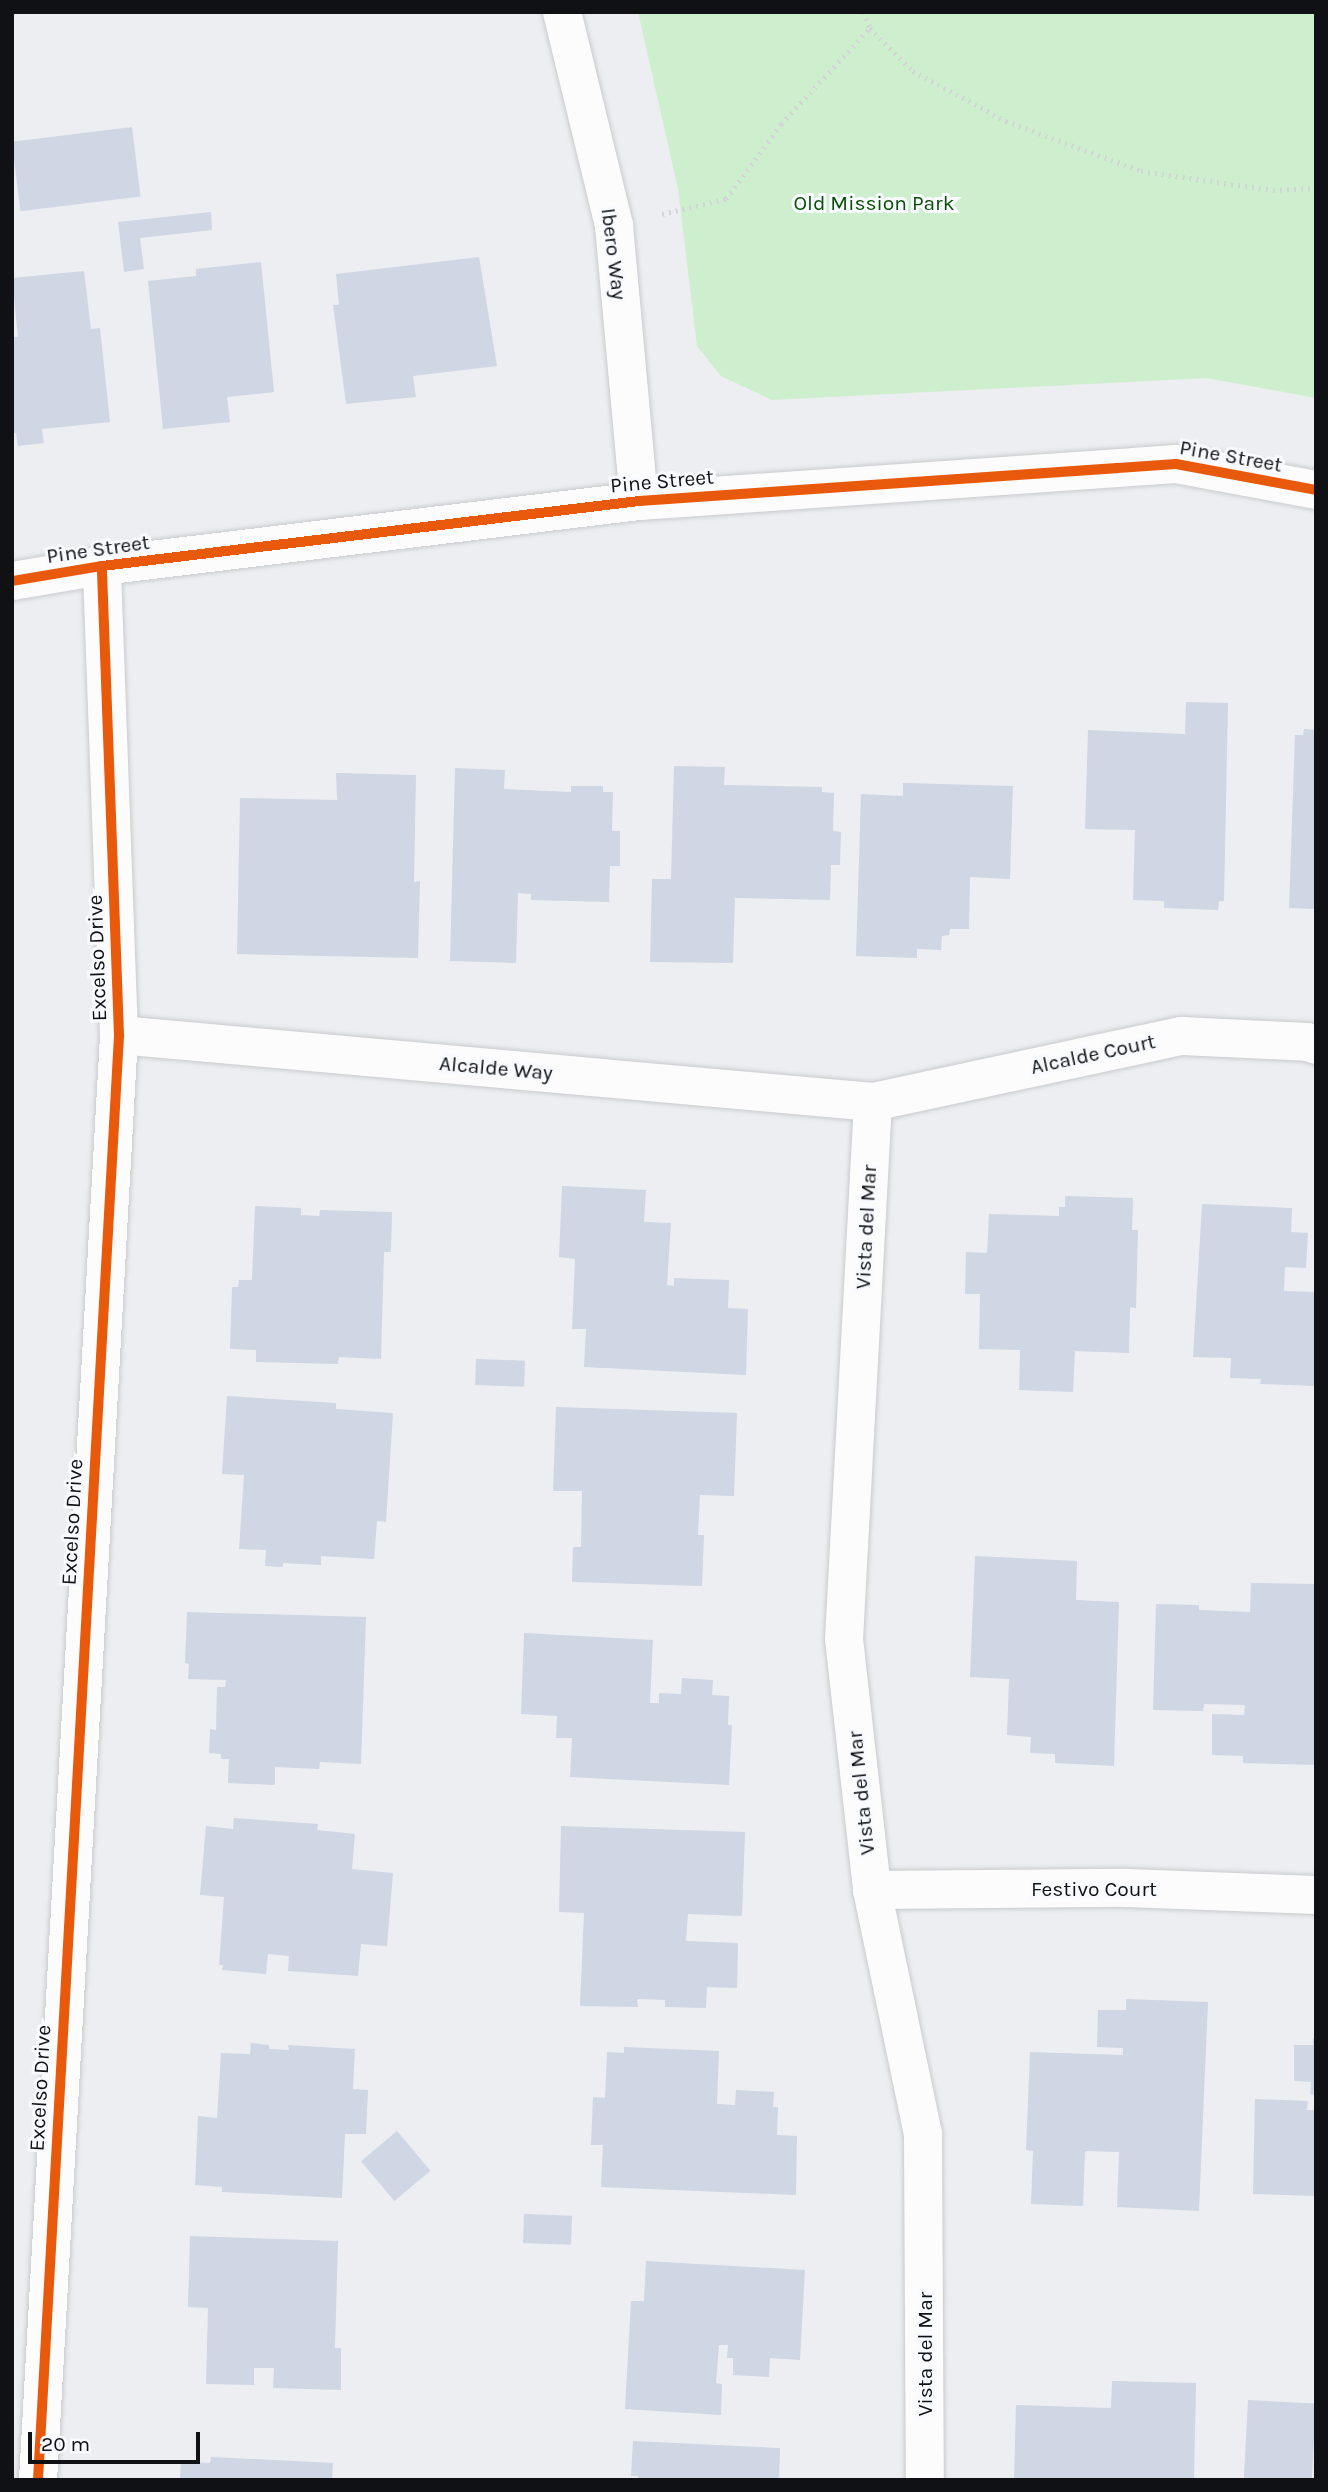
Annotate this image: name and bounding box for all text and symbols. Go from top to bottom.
park label: Old Mission Park [794,190,954,216]
street label: Ibero Way [596,207,632,301]
street label: Pine Street [1178,435,1284,477]
street label: Pine Street [609,464,715,498]
street label: Pine Street [45,529,151,569]
street label: Excelso Drive [82,894,112,1022]
street label: Alcalde Court [1028,1028,1158,1080]
street label: Alcalde Way [438,1050,554,1086]
street label: Vista del Mar [850,1164,882,1290]
street label: Excelso Drive [56,1458,88,1586]
street label: Vista del Mar [842,1730,880,1856]
street label: Festivo Court [1031,1876,1157,1902]
street label: Excelso Drive [24,2024,56,2152]
street label: Vista del Mar [912,2292,938,2416]
scale bar [32,2418,203,2462]
text: 20 m [41,2432,90,2456]

